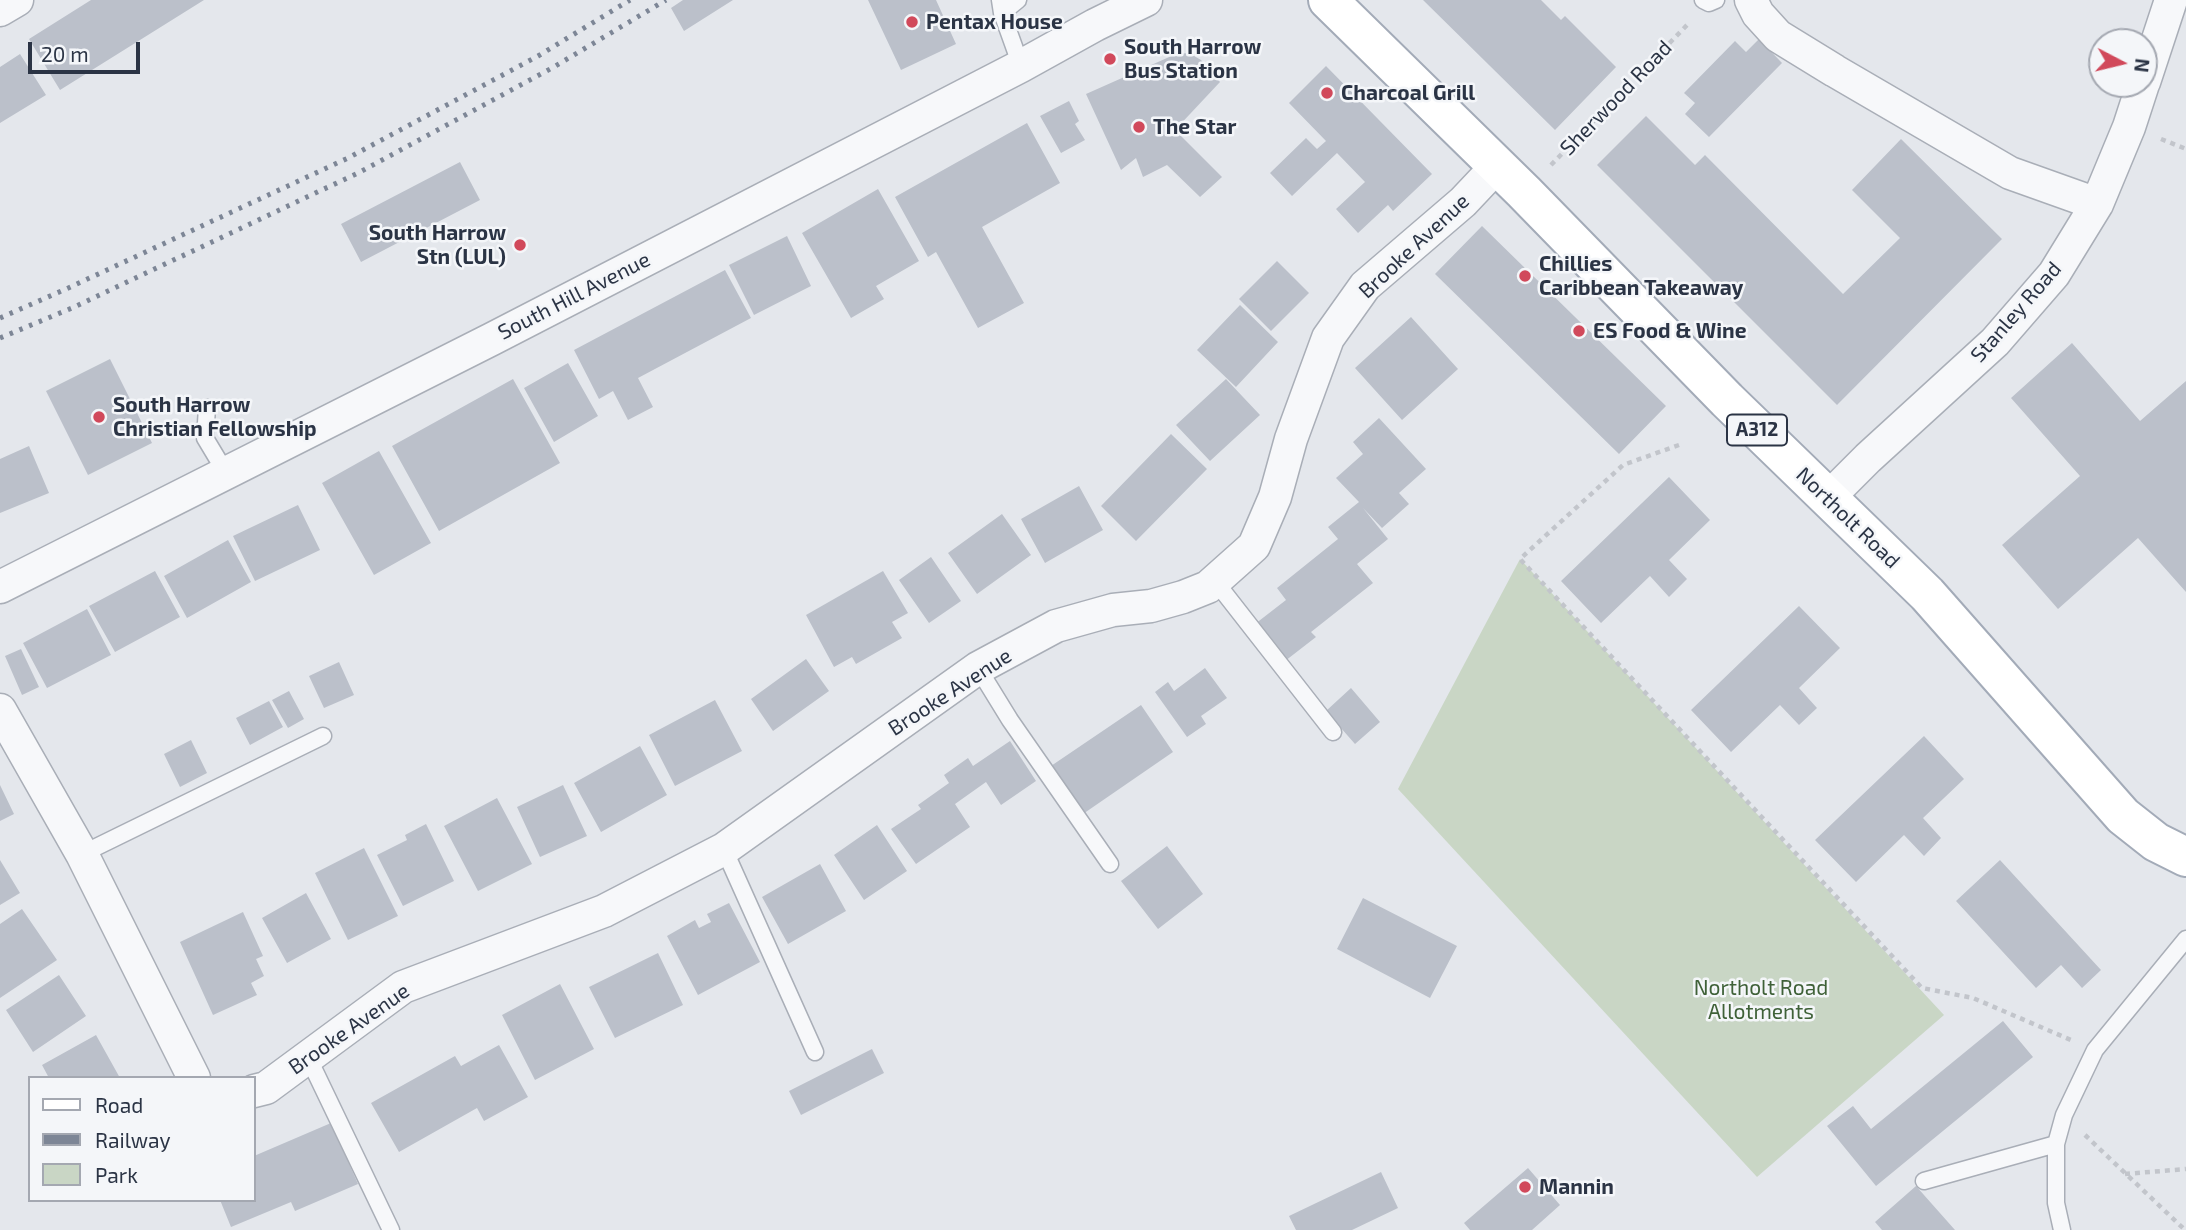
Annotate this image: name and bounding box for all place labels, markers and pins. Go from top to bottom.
place label: Pentax House [926,9,1063,35]
marker: Pentax House [904,14,920,30]
place label: South Harrow Bus Station [1124,34,1261,84]
marker: South Harrow Bus Station [1102,51,1118,67]
place label: Charcoal Grill [1341,80,1475,106]
marker: Charcoal Grill [1319,85,1335,101]
place label: The Star [1153,114,1236,140]
marker: The Star [1131,119,1147,135]
place label: South Harrow Stn (LUL) [369,220,506,270]
marker: South Harrow Stn (LUL) [512,237,528,253]
place label: Chillies Caribbean Takeaway [1539,251,1743,301]
marker: Chillies Caribbean Takeaway [1517,268,1533,284]
place label: ES Food & Wine [1593,318,1747,344]
marker: ES Food & Wine [1571,323,1587,339]
place label: South Harrow Christian Fellowship [113,392,317,442]
marker: South Harrow Christian Fellowship [91,409,107,425]
place label: Mannin [1539,1174,1614,1200]
marker: Mannin [1517,1179,1533,1195]

